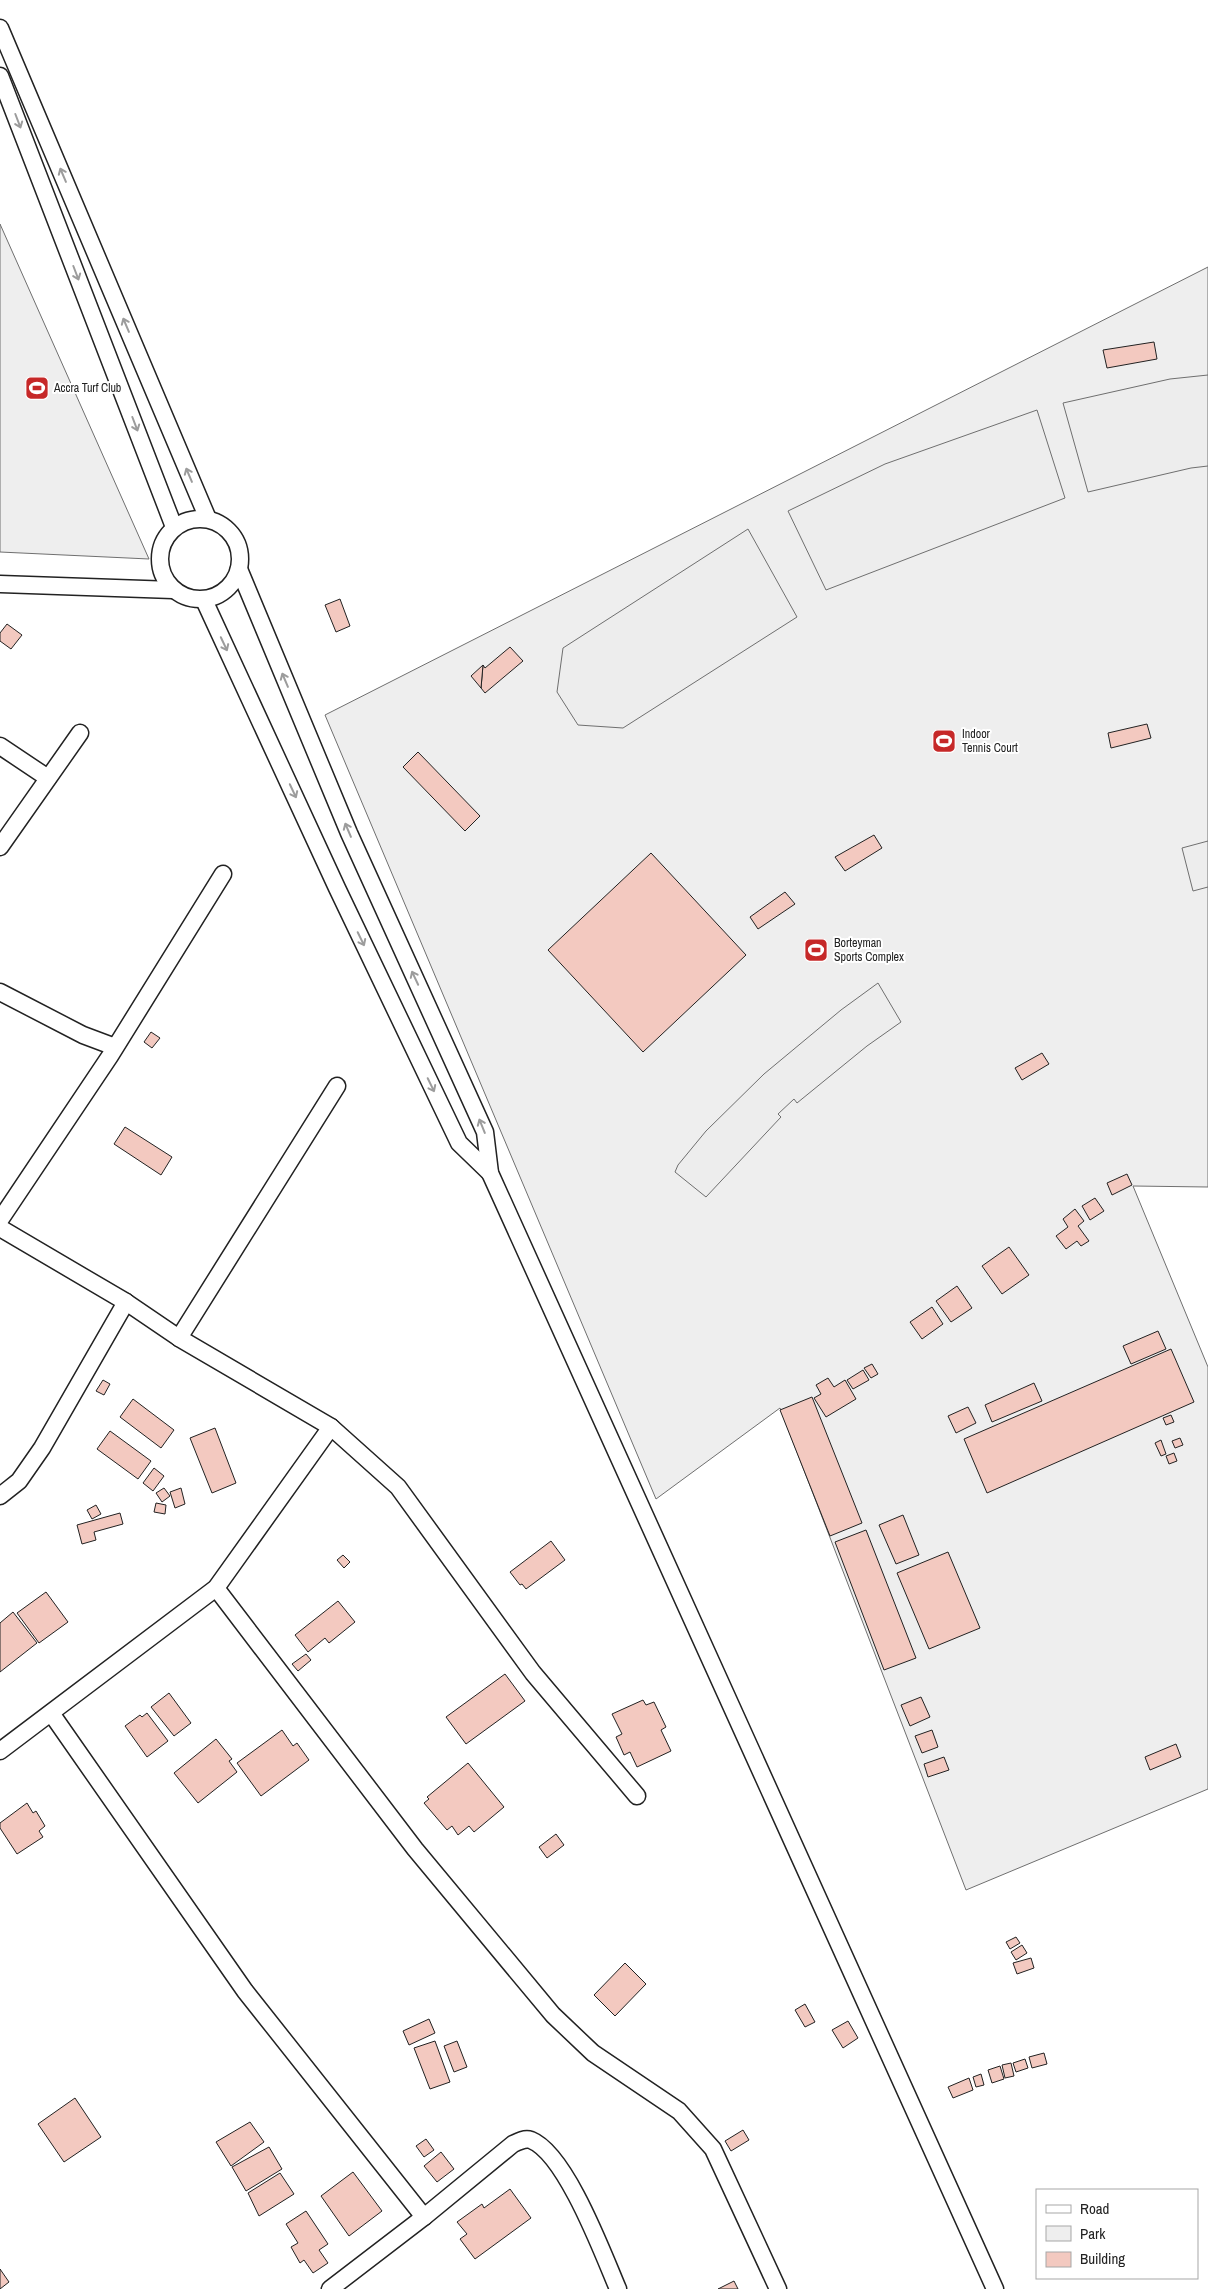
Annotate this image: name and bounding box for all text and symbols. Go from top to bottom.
one-way arrow [13,113,23,128]
one-way arrow [57,168,67,183]
one-way arrow [72,265,81,280]
one-way arrow [121,318,130,333]
sports icon: Accra Turf Club [24,375,50,401]
place label: Accra Turf Club [53,380,121,396]
one-way arrow [131,416,140,432]
one-way arrow [184,467,193,482]
one-way arrow [220,636,230,651]
one-way arrow [280,673,290,688]
place label: Indoor Tennis Court [962,726,1018,756]
sports icon: Indoor Tennis Court [931,728,957,754]
one-way arrow [288,783,298,798]
one-way arrow [343,823,352,838]
one-way arrow [357,931,367,946]
place label: Borteyman Sports Complex [834,935,904,965]
sports icon: Borteyman Sports Complex [803,937,829,963]
one-way arrow [409,971,419,986]
one-way arrow [427,1077,437,1092]
one-way arrow [477,1118,486,1133]
legend [1036,2189,1198,2279]
text: Road [1080,2198,1109,2219]
text: Park [1080,2223,1106,2244]
text: Building [1080,2248,1125,2269]

